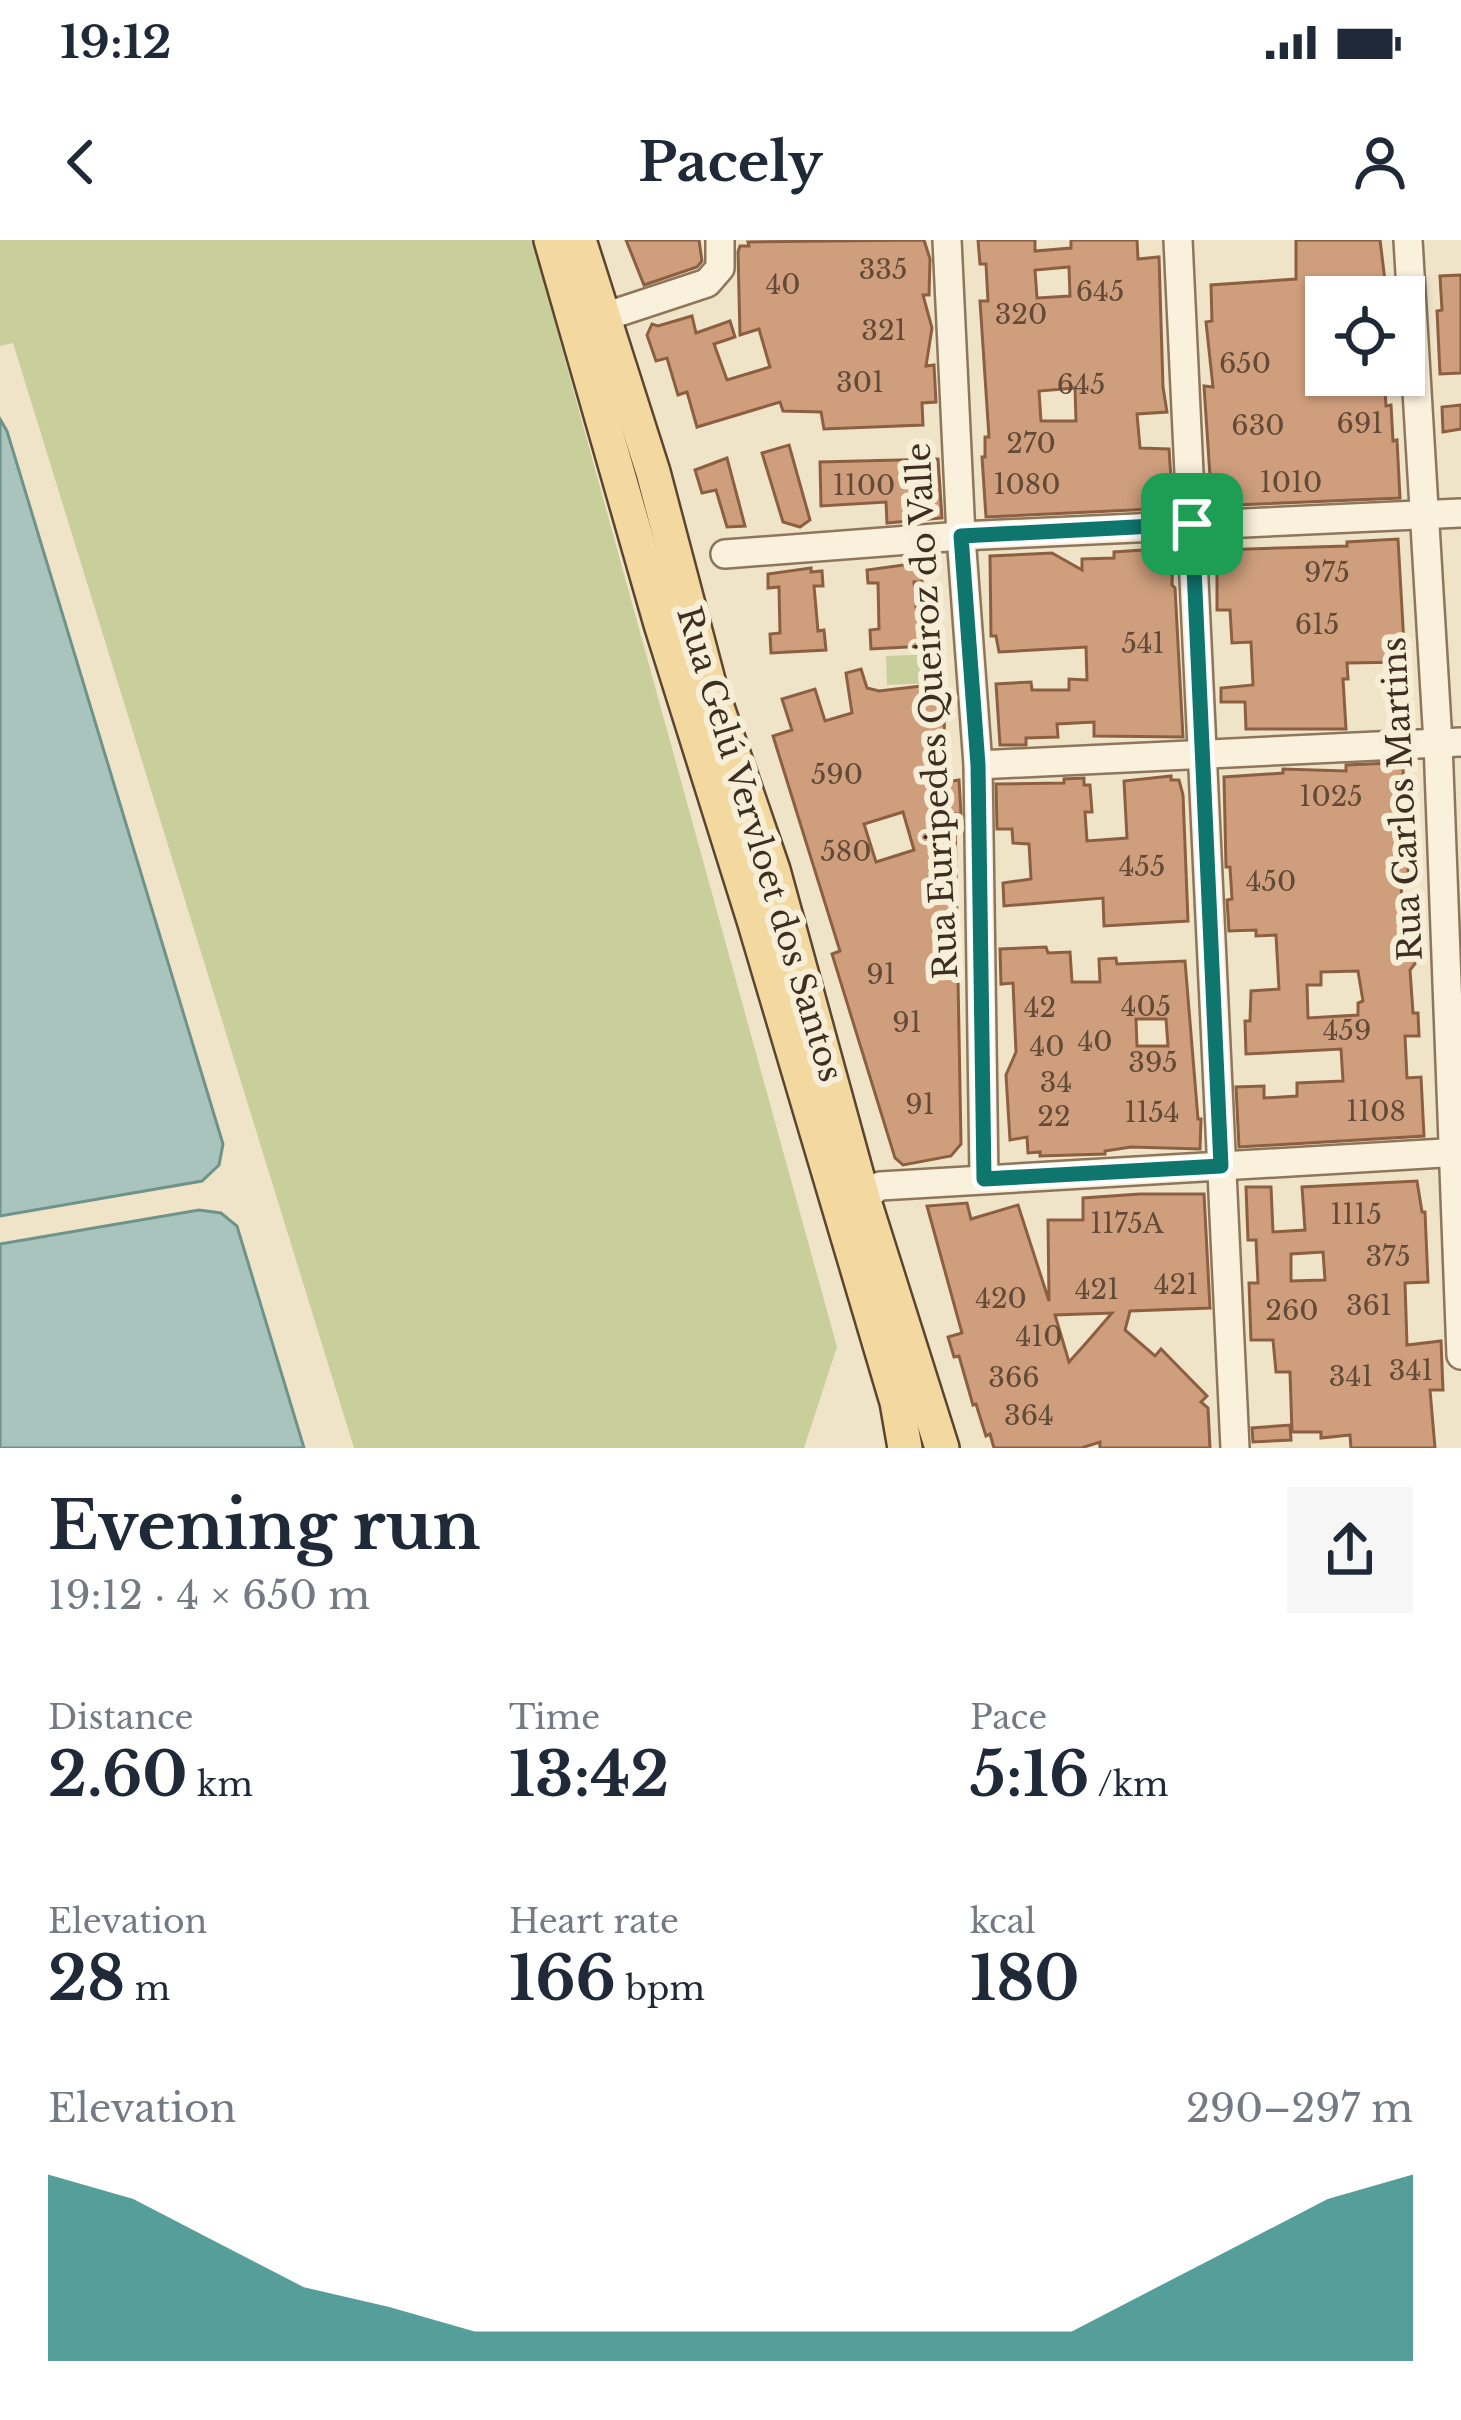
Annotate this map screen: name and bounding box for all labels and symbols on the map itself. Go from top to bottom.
house number: 335 [859,253,907,286]
house number: 40 [765,268,801,301]
house number: 645 [1076,275,1124,308]
house number: 320 [995,298,1047,331]
house number: 321 [861,314,907,347]
house number: 650 [1219,347,1271,380]
house number: 301 [836,366,884,399]
house number: 645 [1057,368,1105,401]
house number: 691 [1337,407,1383,440]
house number: 630 [1231,409,1285,442]
house number: 270 [1006,427,1056,460]
street label: Rua Euripedes Queiroz do Valle [897,442,967,980]
house number: 1010 [1260,466,1322,499]
house number: 1080 [994,468,1060,501]
house number: 1100 [833,469,895,502]
pin [1141,473,1243,575]
house number: 975 [1304,556,1350,589]
street label: Rua Gelú Vervloet dos Santos [668,602,852,1086]
house number: 615 [1295,608,1339,641]
house number: 541 [1121,627,1165,660]
street label: Rua Carlos Martins [1373,636,1431,962]
house number: 590 [811,758,863,791]
house number: 1025 [1299,780,1363,813]
house number: 580 [821,835,871,868]
house number: 455 [1119,850,1165,883]
house number: 450 [1246,865,1296,898]
house number: 91 [866,958,896,991]
house number: 405 [1121,990,1171,1023]
house number: 42 [1024,991,1056,1024]
house number: 91 [892,1006,922,1039]
house number: 459 [1323,1014,1371,1047]
house number: 40 [1077,1025,1113,1058]
house number: 40 [1029,1030,1065,1063]
house number: 395 [1128,1046,1178,1079]
house number: 34 [1040,1066,1072,1099]
house number: 91 [905,1088,935,1121]
house number: 1108 [1346,1095,1406,1128]
house number: 1154 [1124,1096,1180,1129]
house number: 22 [1037,1100,1071,1133]
house number: 1115 [1330,1198,1382,1231]
house number: 1175A [1090,1207,1165,1240]
house number: 375 [1365,1240,1411,1273]
house number: 421 [1154,1268,1198,1301]
house number: 421 [1075,1273,1119,1306]
house number: 420 [975,1282,1027,1315]
house number: 361 [1346,1289,1392,1322]
house number: 260 [1265,1294,1319,1327]
house number: 410 [1015,1320,1063,1353]
house number: 341 [1389,1354,1433,1387]
house number: 341 [1329,1360,1373,1393]
house number: 366 [988,1361,1040,1394]
house number: 364 [1004,1399,1054,1432]

